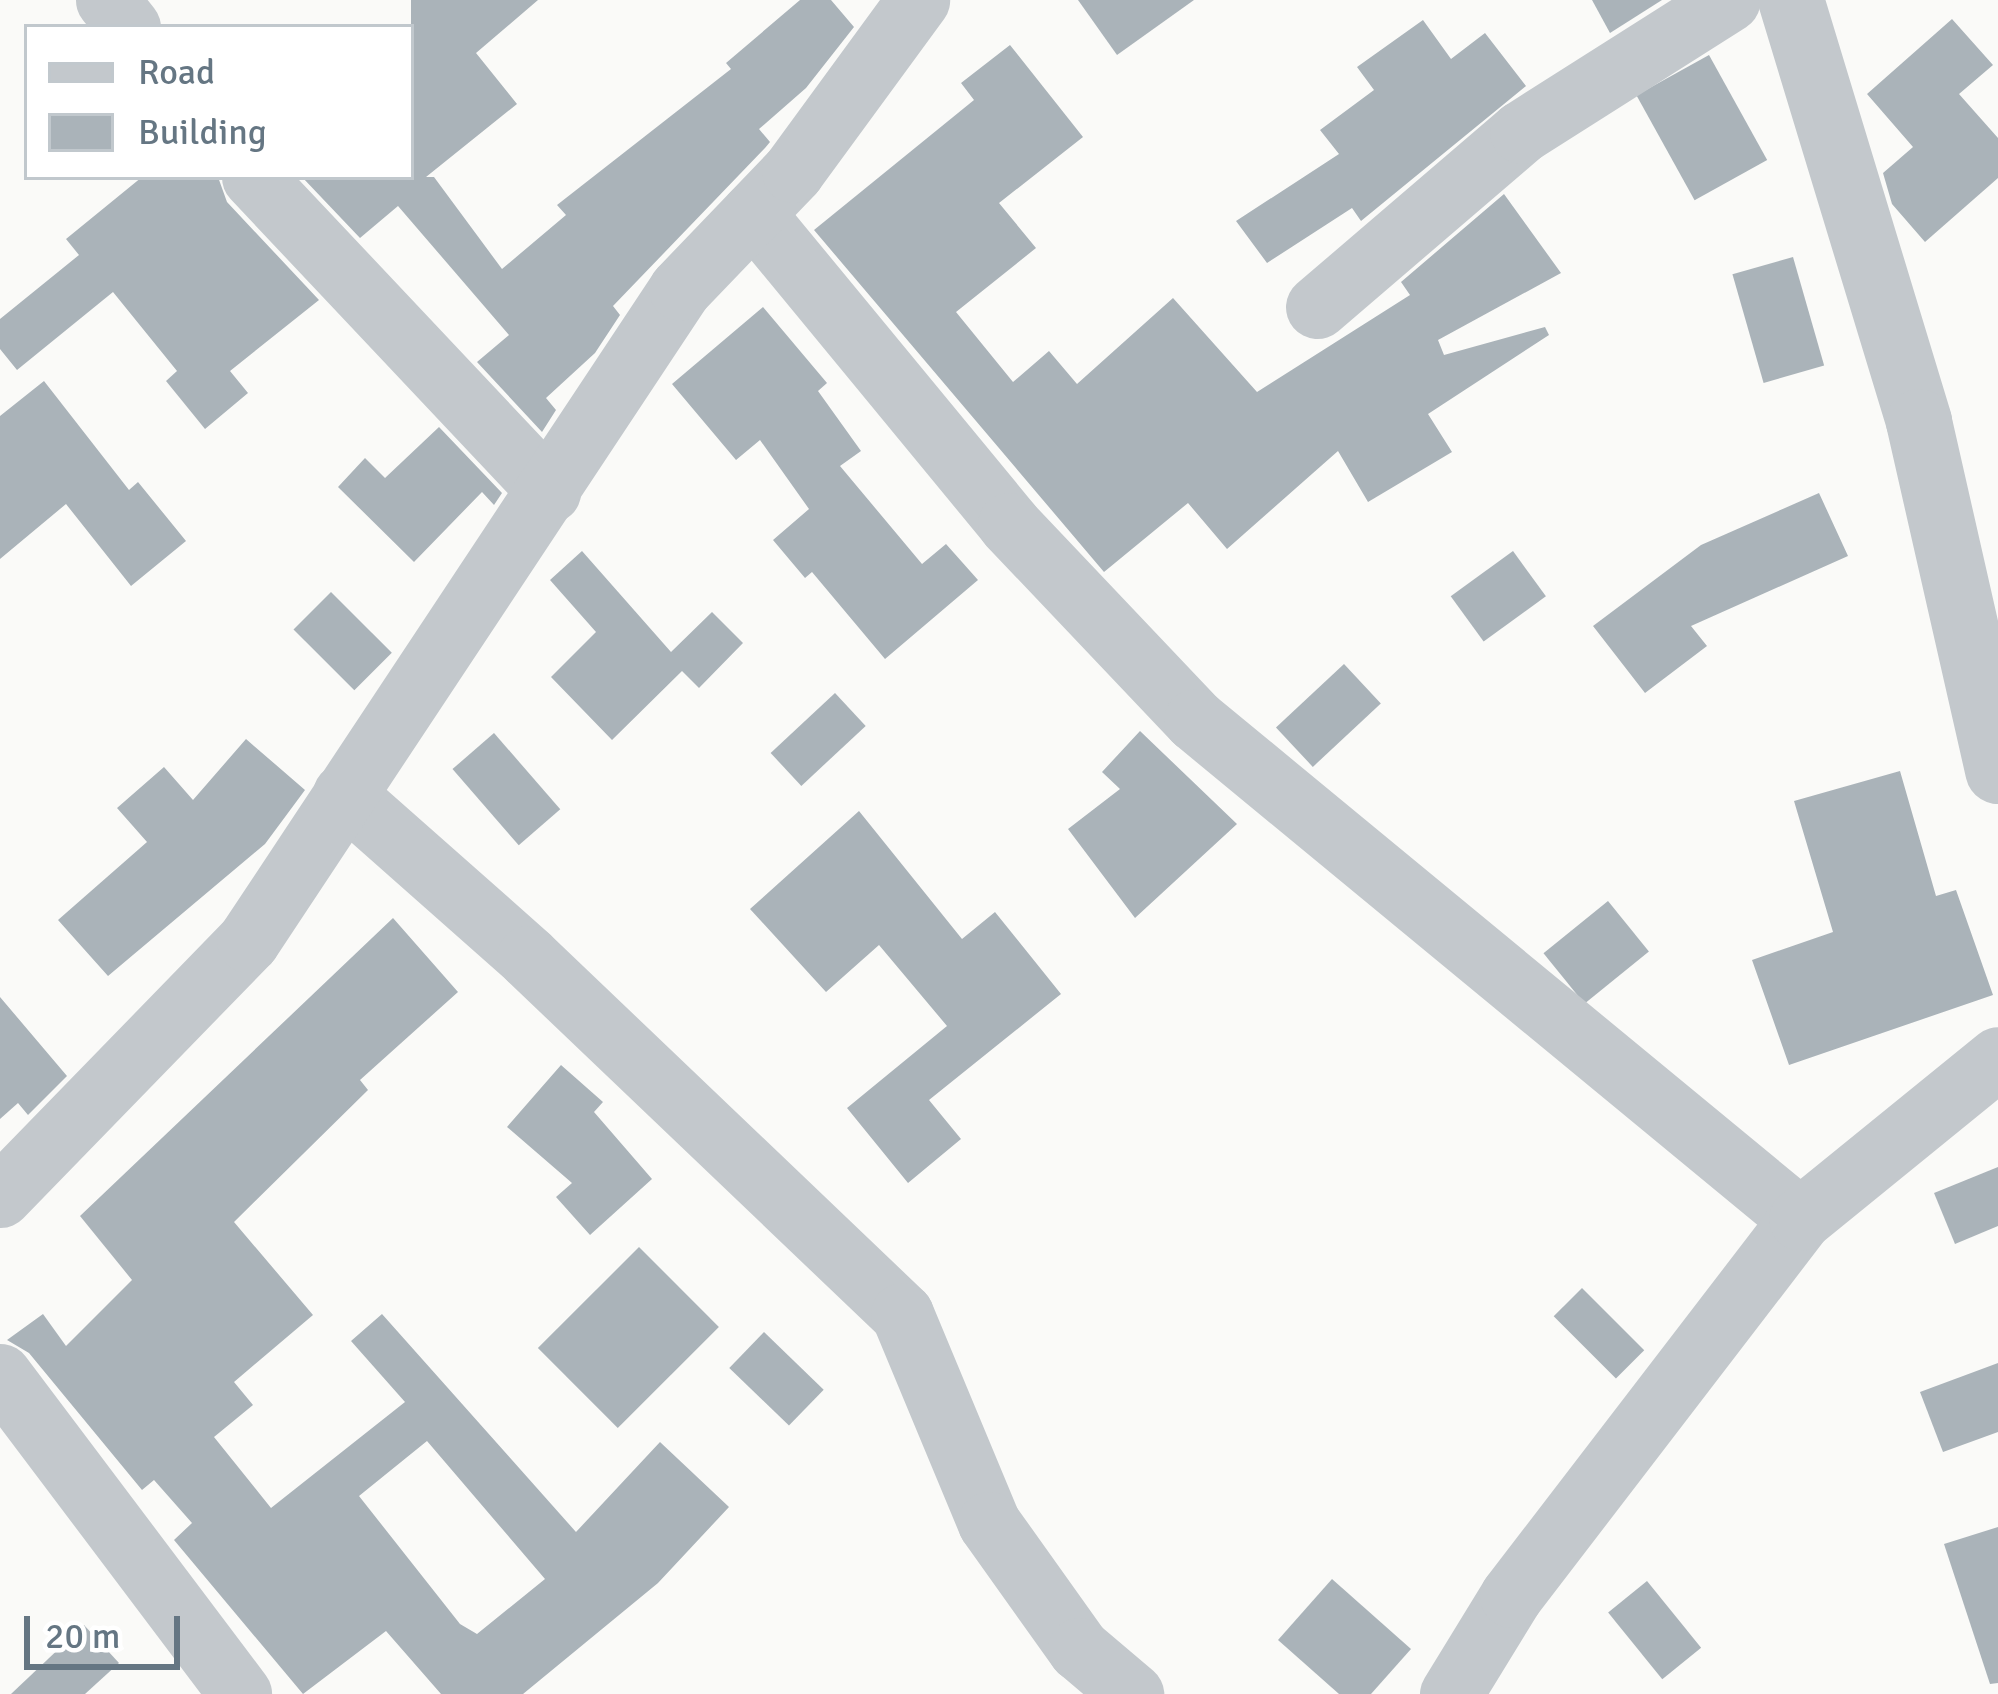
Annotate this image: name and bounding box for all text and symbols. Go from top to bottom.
legend [24,24,414,180]
text: Road [138,50,215,95]
text: Building [138,110,267,155]
scale bar [30,1592,186,1666]
text: 20 m [45,1614,121,1659]

